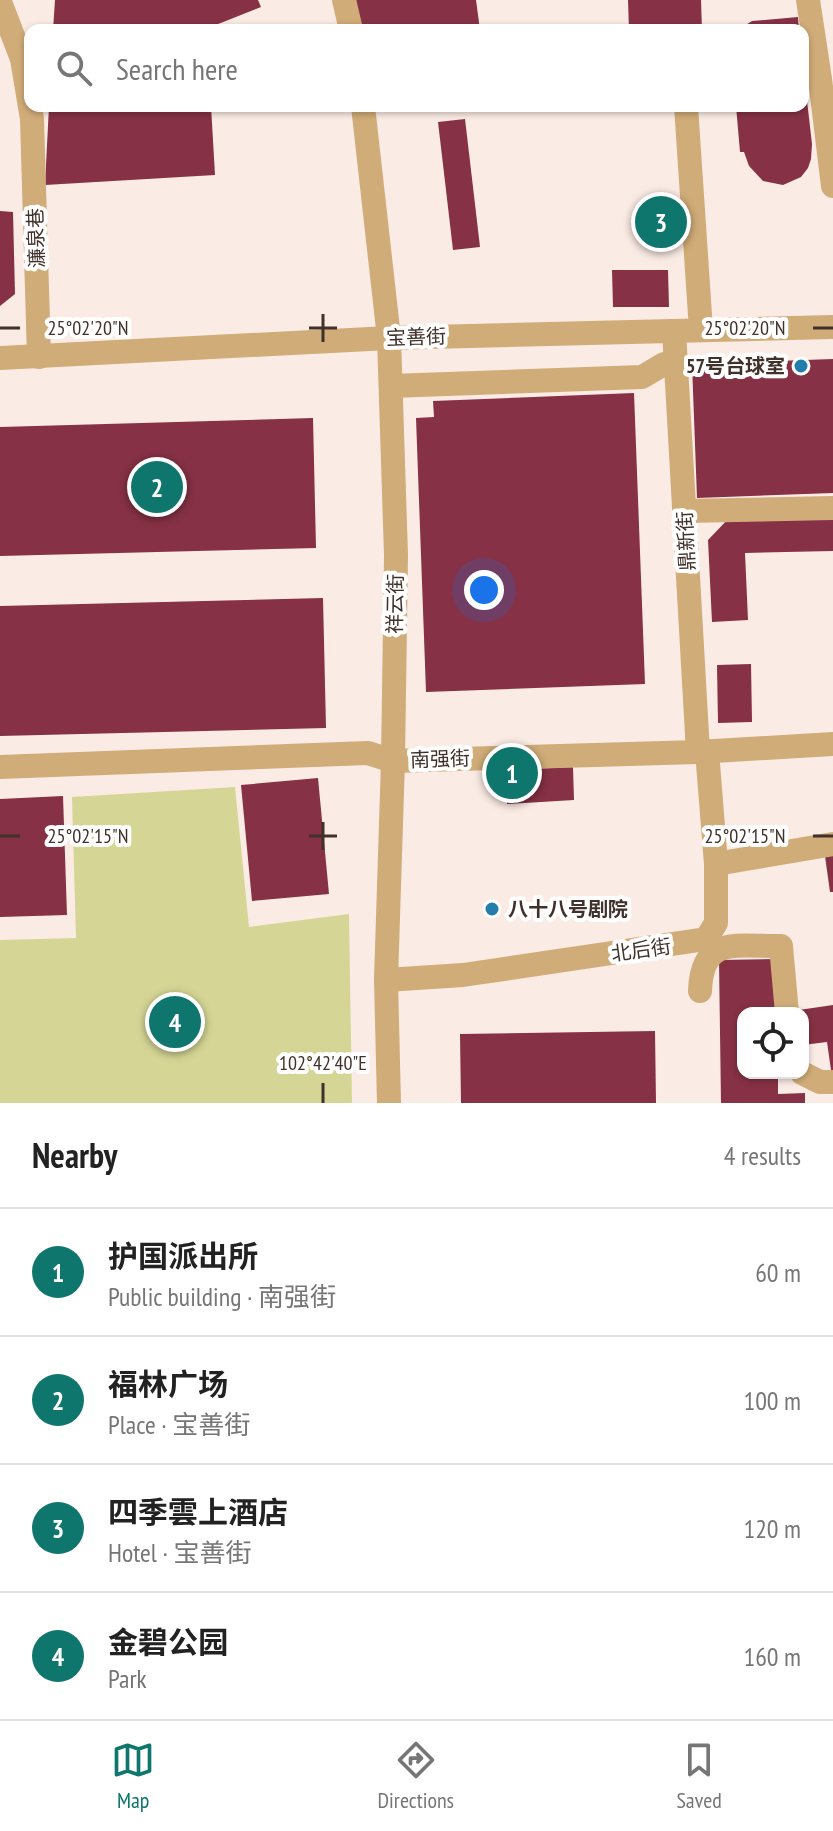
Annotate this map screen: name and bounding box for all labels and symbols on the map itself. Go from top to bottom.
pin: 3 [635,192,687,252]
street label: 濂泉巷 [22,208,50,268]
text: 25°02'20"N [48,315,128,341]
text: 25°02'20"N [705,315,785,341]
street label: 宝善街 [386,323,446,351]
place label: 57号台球室 [686,353,785,379]
marker: 57号台球室 [792,357,810,375]
pin: 2 [131,457,183,517]
street label: 鼎新街 [671,510,701,572]
your location [464,570,504,610]
street label: 祥云街 [381,574,409,634]
pin: 1 [486,743,538,803]
street label: 南强街 [410,745,470,773]
text: 25°02'15"N [48,823,128,849]
text: 25°02'15"N [705,823,785,849]
place label: 八十八号剧院 [508,896,628,922]
marker: 八十八号剧院 [483,900,501,918]
street label: 北后街 [609,933,673,967]
pin: 4 [149,992,201,1052]
text: 102°42'40"E [279,1050,367,1076]

